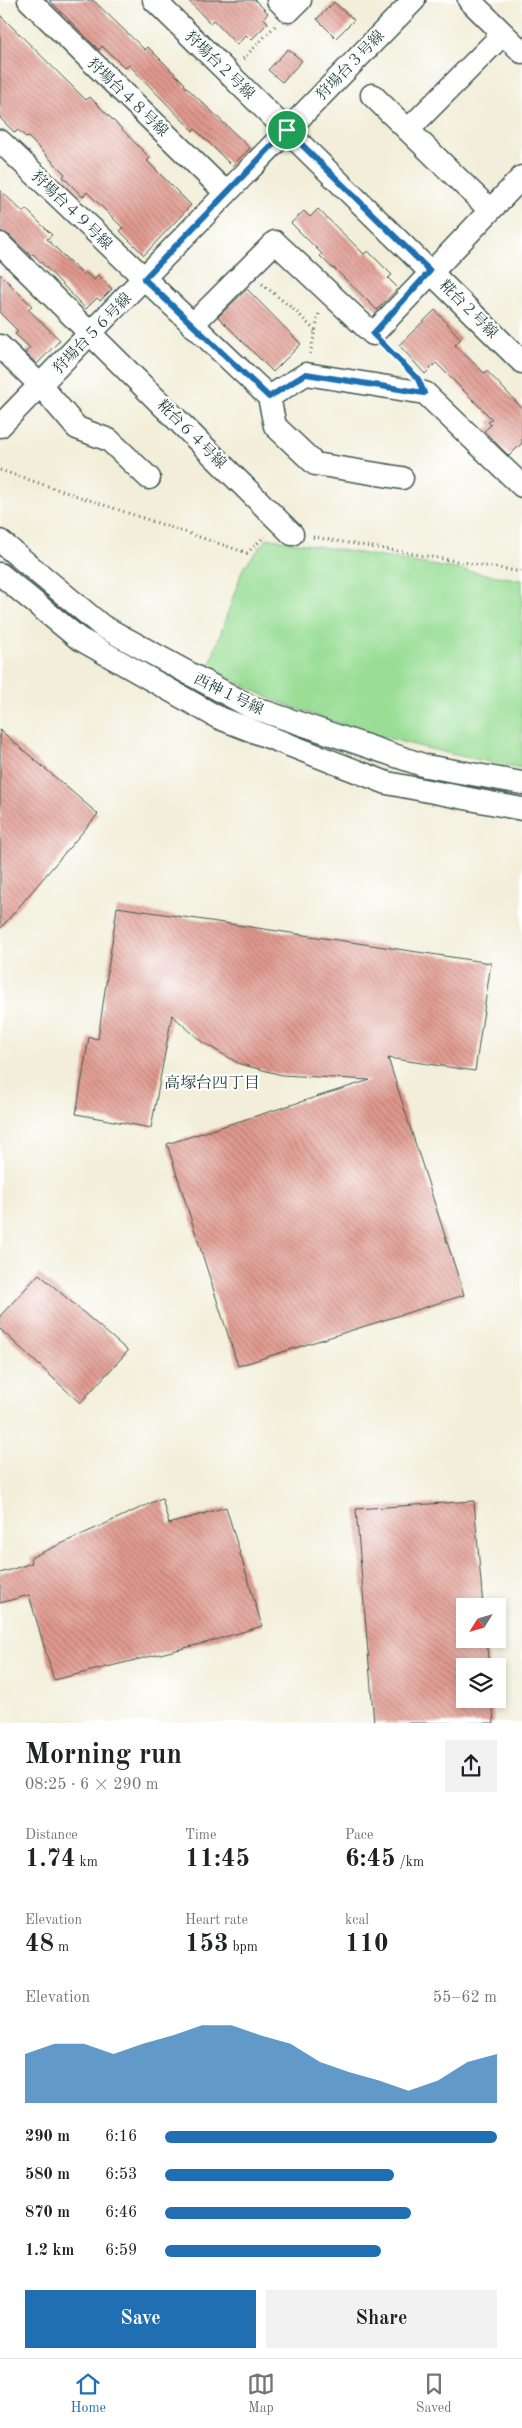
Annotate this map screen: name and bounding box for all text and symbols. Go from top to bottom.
street label: 狩場台３号線 [313,27,388,104]
street label: 狩場台２号線 [181,28,258,103]
street label: 狩場台４８号線 [84,55,171,140]
pin [266,109,308,151]
icon: arrive [273,116,301,144]
street label: 狩場台４９号線 [28,168,115,253]
street label: 糀台２号線 [436,277,501,342]
street label: 狩場台５６号線 [50,290,135,377]
street label: 糀台６４号線 [154,397,229,472]
street label: 西神１号線 [191,670,266,719]
district label: 高塚台四丁目 [164,1074,260,1092]
north arrow [456,1598,506,1648]
map controls [456,1598,506,1708]
button: layers [456,1658,506,1708]
button: share [445,1740,497,1792]
text: Morning run [25,1742,182,1770]
text: 08:25 · 6 × 290 m [25,1777,158,1793]
text: Distance [25,1828,78,1842]
text: Time [185,1828,216,1842]
text: Pace [345,1828,373,1842]
text: 1.74 [25,1847,76,1872]
text: 11:45 [185,1847,250,1872]
text: 6:45 [345,1847,396,1872]
text: km [76,1855,98,1869]
text: /km [396,1855,424,1869]
text: Elevation [25,1913,82,1927]
text: Heart rate [185,1913,248,1927]
text: kcal [345,1913,369,1927]
text: 48 [25,1932,54,1957]
text: 153 [185,1932,229,1957]
text: 110 [345,1932,389,1957]
text: m [54,1940,69,1954]
text: bpm [229,1940,258,1954]
text: Elevation [25,1990,90,2006]
text: 55–62 m [433,1990,497,2006]
text: 290 m [25,2129,70,2145]
text: 6:16 [105,2129,137,2145]
text: 580 m [25,2167,70,2183]
text: 6:53 [105,2167,137,2183]
text: 870 m [25,2205,70,2221]
text: 6:46 [105,2205,137,2221]
text: 1.2 km [25,2243,74,2259]
text: 6:59 [105,2243,137,2259]
button: Save [25,2290,256,2348]
button: Share [266,2290,497,2348]
tab: Home [70,2370,106,2417]
tab: Map [247,2370,275,2417]
tab: Saved [416,2370,452,2417]

